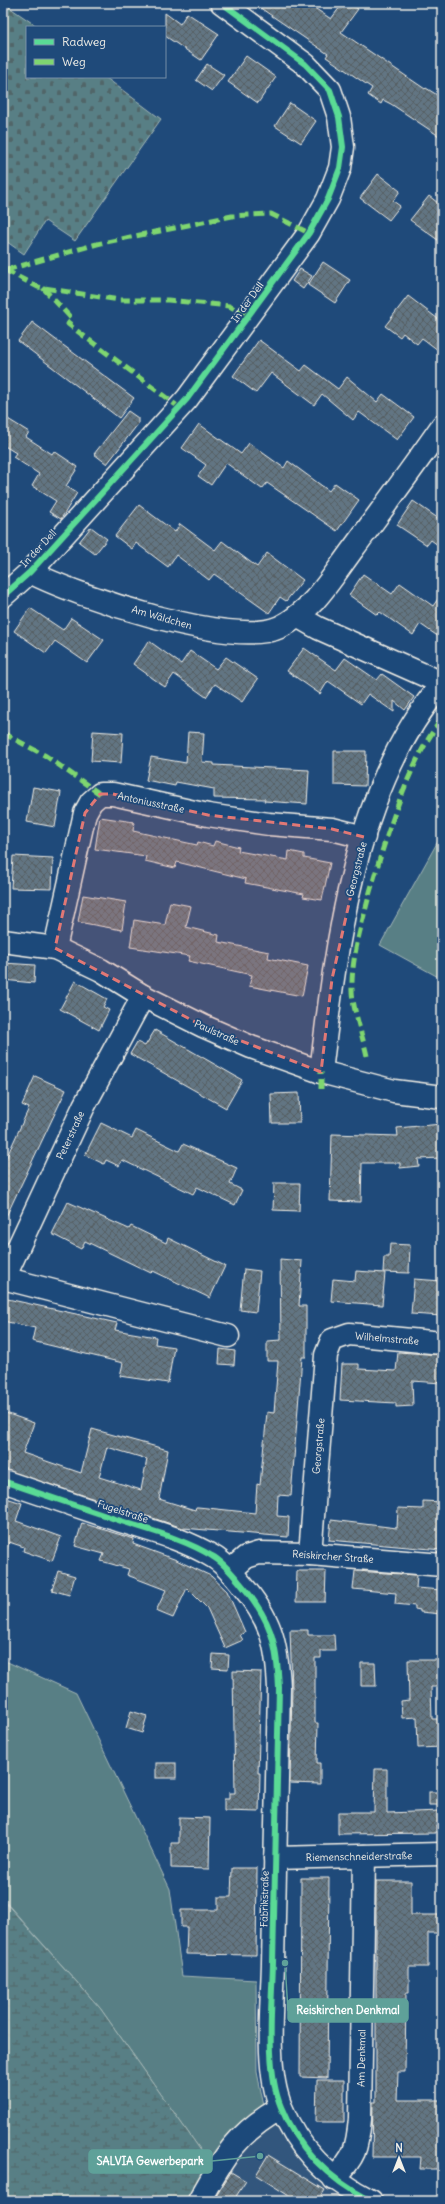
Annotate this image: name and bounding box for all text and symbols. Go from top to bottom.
legend [26,26,166,78]
text: Radweg [62,34,106,49]
text: Weg [62,54,86,69]
street label: In der Dell [228,279,267,325]
street label: In der Dell [18,527,59,570]
street label: Am Wäldchen [130,603,194,632]
street label: Antoniusstraße [116,789,185,816]
street label: Georgstraße [343,840,370,898]
street label: Paulstraße [192,1017,241,1048]
street label: Peterstraße [54,1109,87,1162]
street label: Wilhelmstraße [354,1329,419,1348]
street label: Georgstraße [310,1417,327,1475]
street label: Fugelstraße [96,1497,150,1526]
street label: Reiskircher Straße [292,1547,374,1566]
street label: Riemenschneiderstraße [306,1849,412,1864]
street label: Fabrikstraße [258,1871,271,1927]
callout: Reiskirchen Denkmal [288,1999,408,2022]
text: Reiskirchen Denkmal [296,2003,400,2017]
street label: Am Denkmal [354,2029,369,2087]
north arrow [379,2138,419,2178]
text: N [395,2141,403,2155]
callout: SALVIA Gewerbepark [89,2150,212,2173]
text: SALVIA Gewerbepark [96,2154,204,2169]

